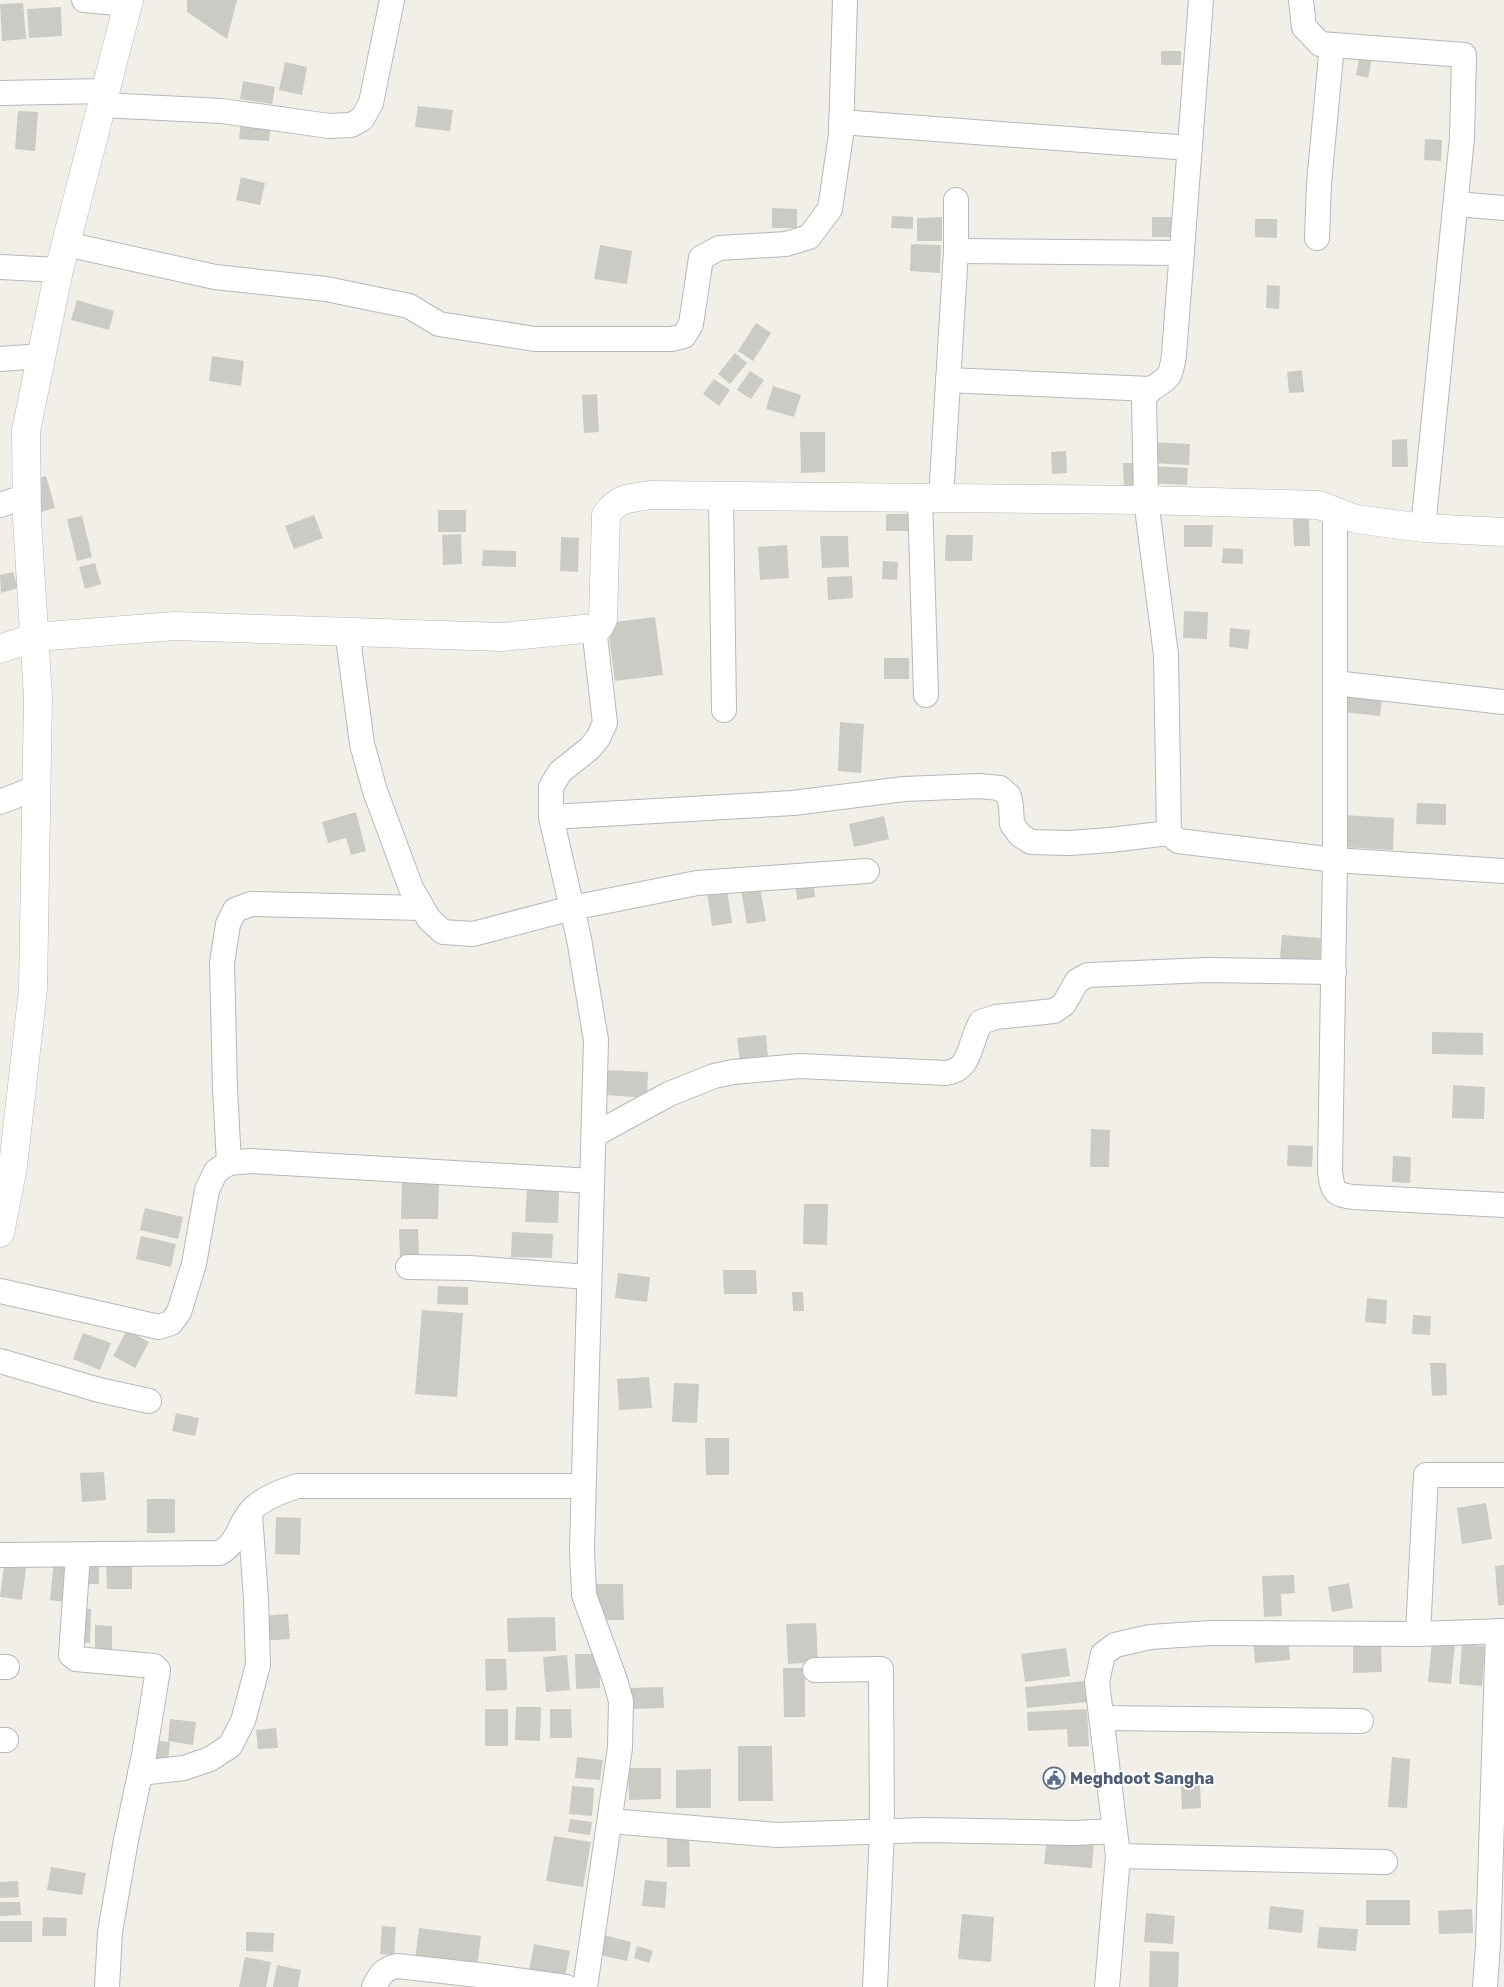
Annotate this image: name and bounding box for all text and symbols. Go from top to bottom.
public building icon: Meghdoot Sangha [1042,1766,1066,1790]
place label: Meghdoot Sangha [1070,1769,1214,1788]

